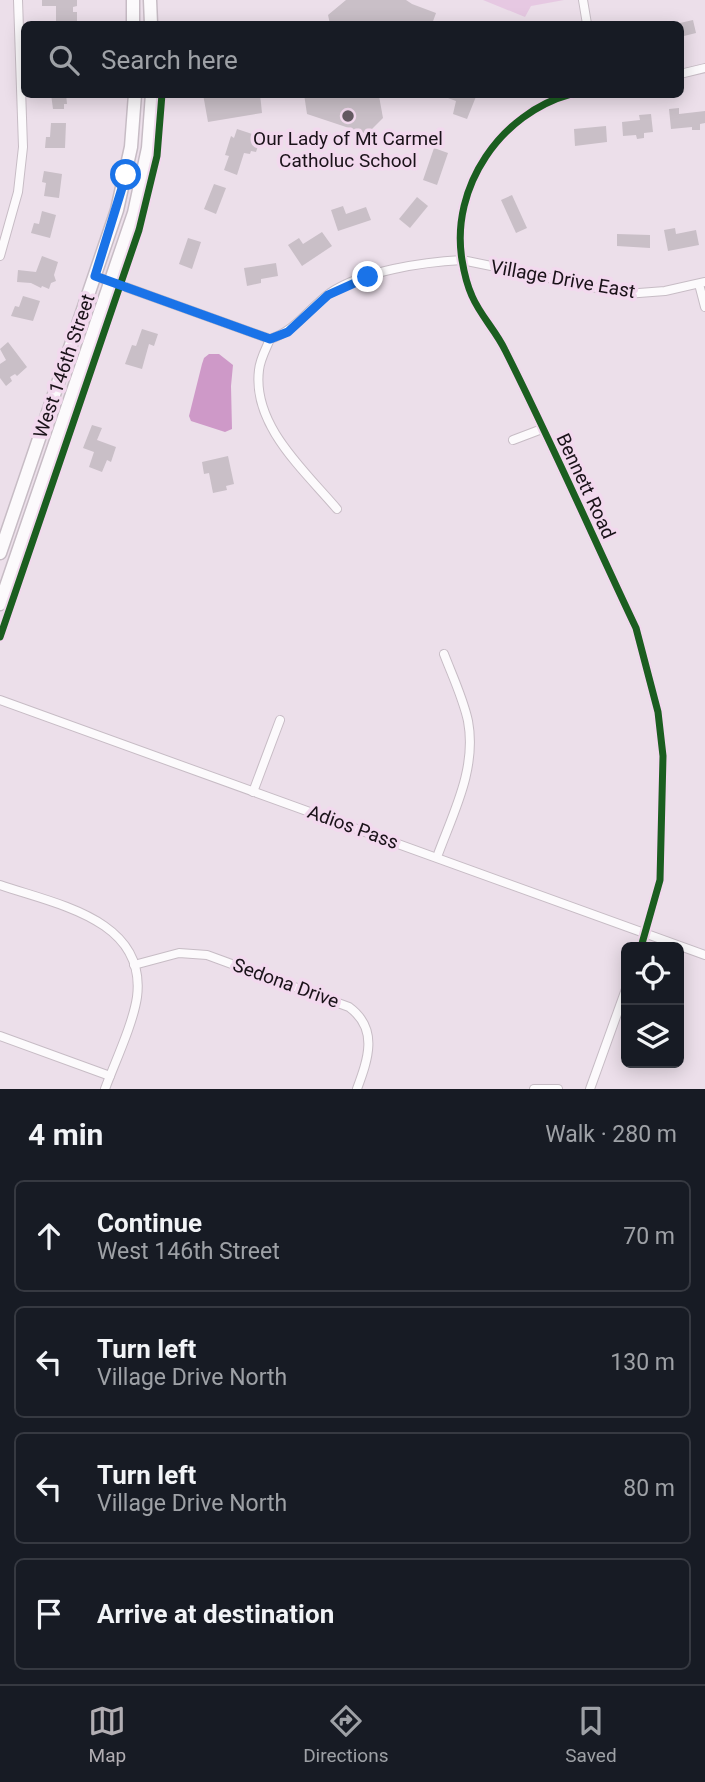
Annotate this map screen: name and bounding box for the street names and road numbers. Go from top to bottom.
street label: Village Drive East [489,255,637,303]
street label: West 146th Street [29,291,99,441]
street label: Bennett Road [552,430,620,542]
street label: Adios Pass [304,800,402,854]
street label: Sedona Drive [230,953,342,1013]

